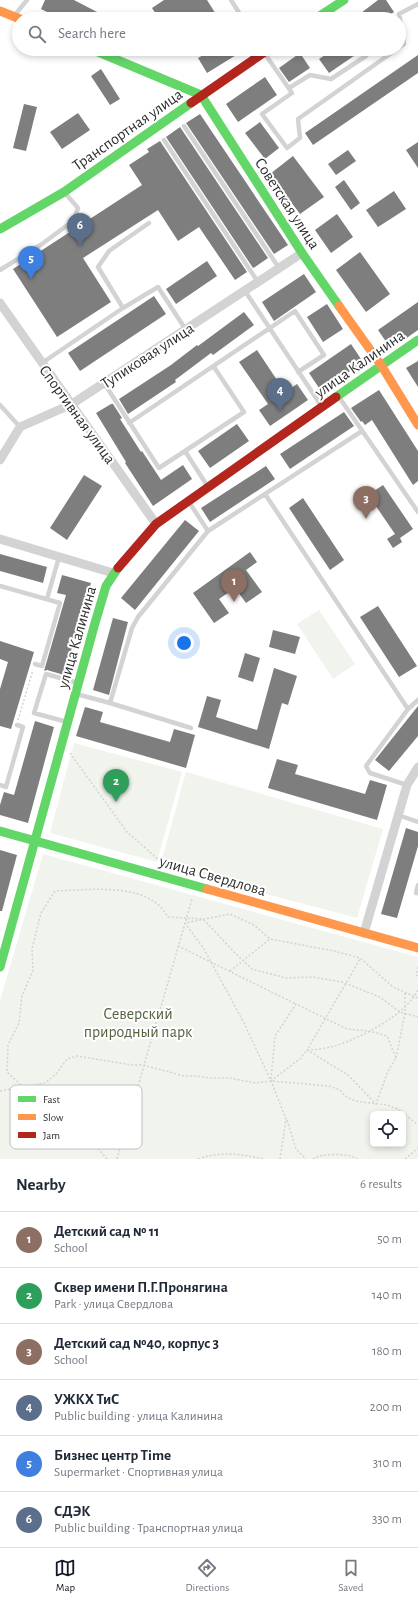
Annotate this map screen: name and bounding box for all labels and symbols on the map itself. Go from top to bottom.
street label: Транспортная улица [70,86,186,175]
street label: Советская улица [251,155,323,253]
pin: 6 [67,213,93,246]
pin: 5 [18,246,44,279]
street label: Тупиковая улица [98,320,197,393]
street label: улица Калинина [311,327,408,402]
street label: Спортивная улица [35,362,118,468]
pin: 4 [267,378,293,411]
pin: 3 [353,486,379,519]
pin: 1 [221,569,247,602]
street label: улица Калинина [54,584,100,691]
your location [174,633,194,653]
pin: 2 [103,769,129,802]
street label: улица Свердлова [156,853,268,900]
park label: Северский природный парк [84,1006,193,1040]
legend [10,1085,142,1149]
text: Fast [43,1094,61,1105]
text: Slow [43,1112,64,1123]
text: Jam [43,1130,60,1141]

